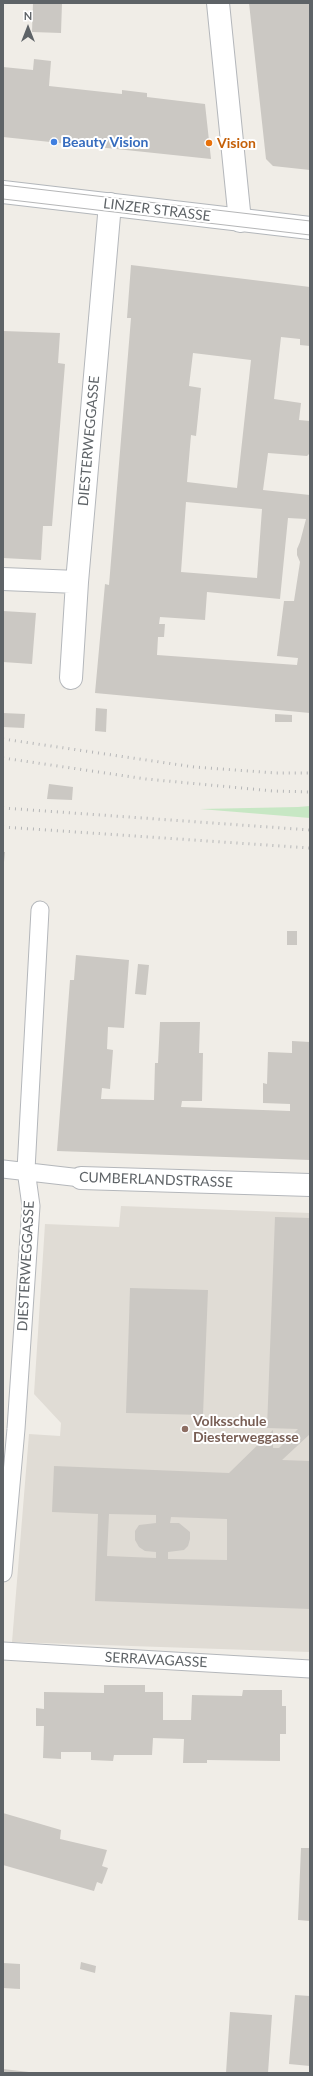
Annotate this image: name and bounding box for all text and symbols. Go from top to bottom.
north arrow [8,8,48,48]
text: N [24,9,32,22]
place label: Beauty Vision [62,134,149,150]
place label: Vision [217,135,256,151]
marker: Beauty Vision [49,137,59,147]
marker: Vision [204,138,214,148]
street label: LINZER STRASSE [102,195,212,225]
street label: DIESTERWEGGASSE [75,375,103,507]
street label: CUMBERLANDSTRASSE [79,1169,233,1191]
street label: DIESTERWEGGASSE [14,1200,38,1332]
place label: Volksschule Diesterweggasse [193,1413,299,1446]
marker: Volksschule Diesterweggasse [180,1424,190,1434]
street label: SERRAVAGASSE [104,1649,208,1671]

